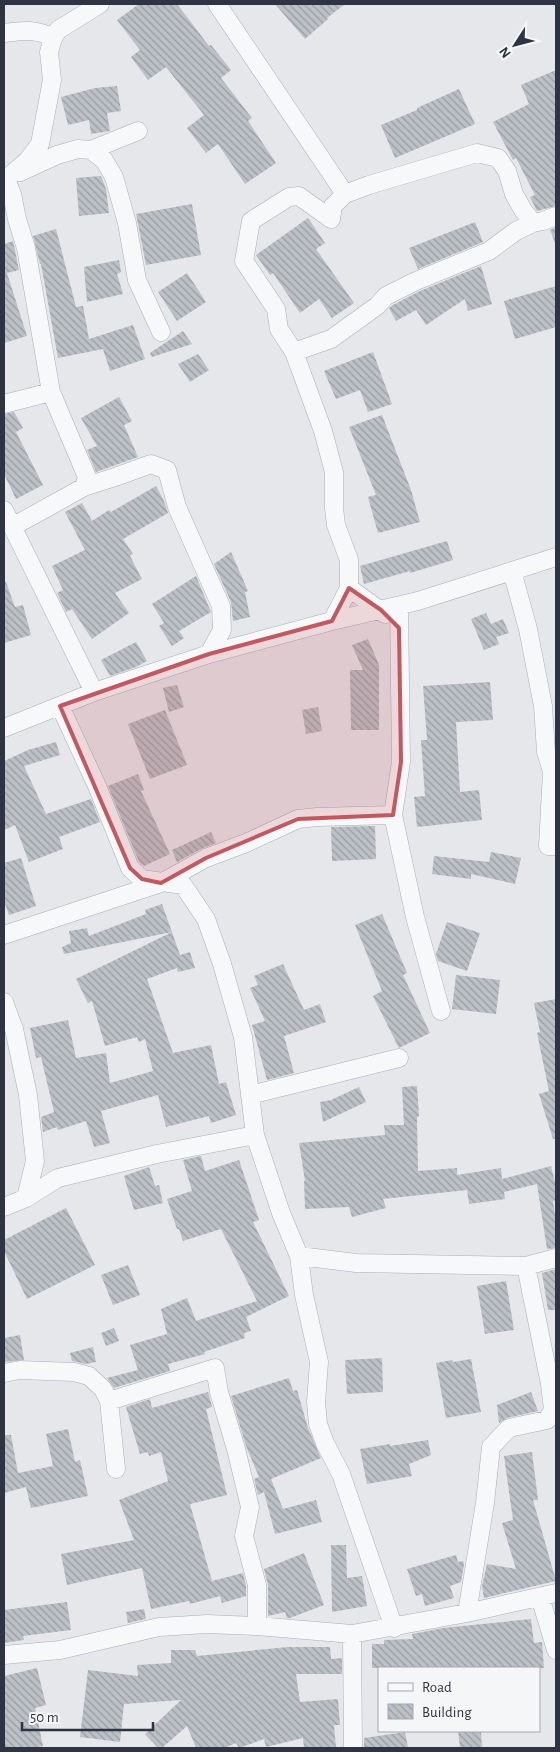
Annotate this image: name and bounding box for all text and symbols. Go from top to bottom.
north arrow [490,20,540,70]
text: N [497,44,514,60]
legend [378,1667,540,1732]
text: Road [422,1680,452,1695]
scale bar [22,1700,154,1732]
text: Building [422,1705,472,1720]
text: 50 m [30,1710,59,1725]

